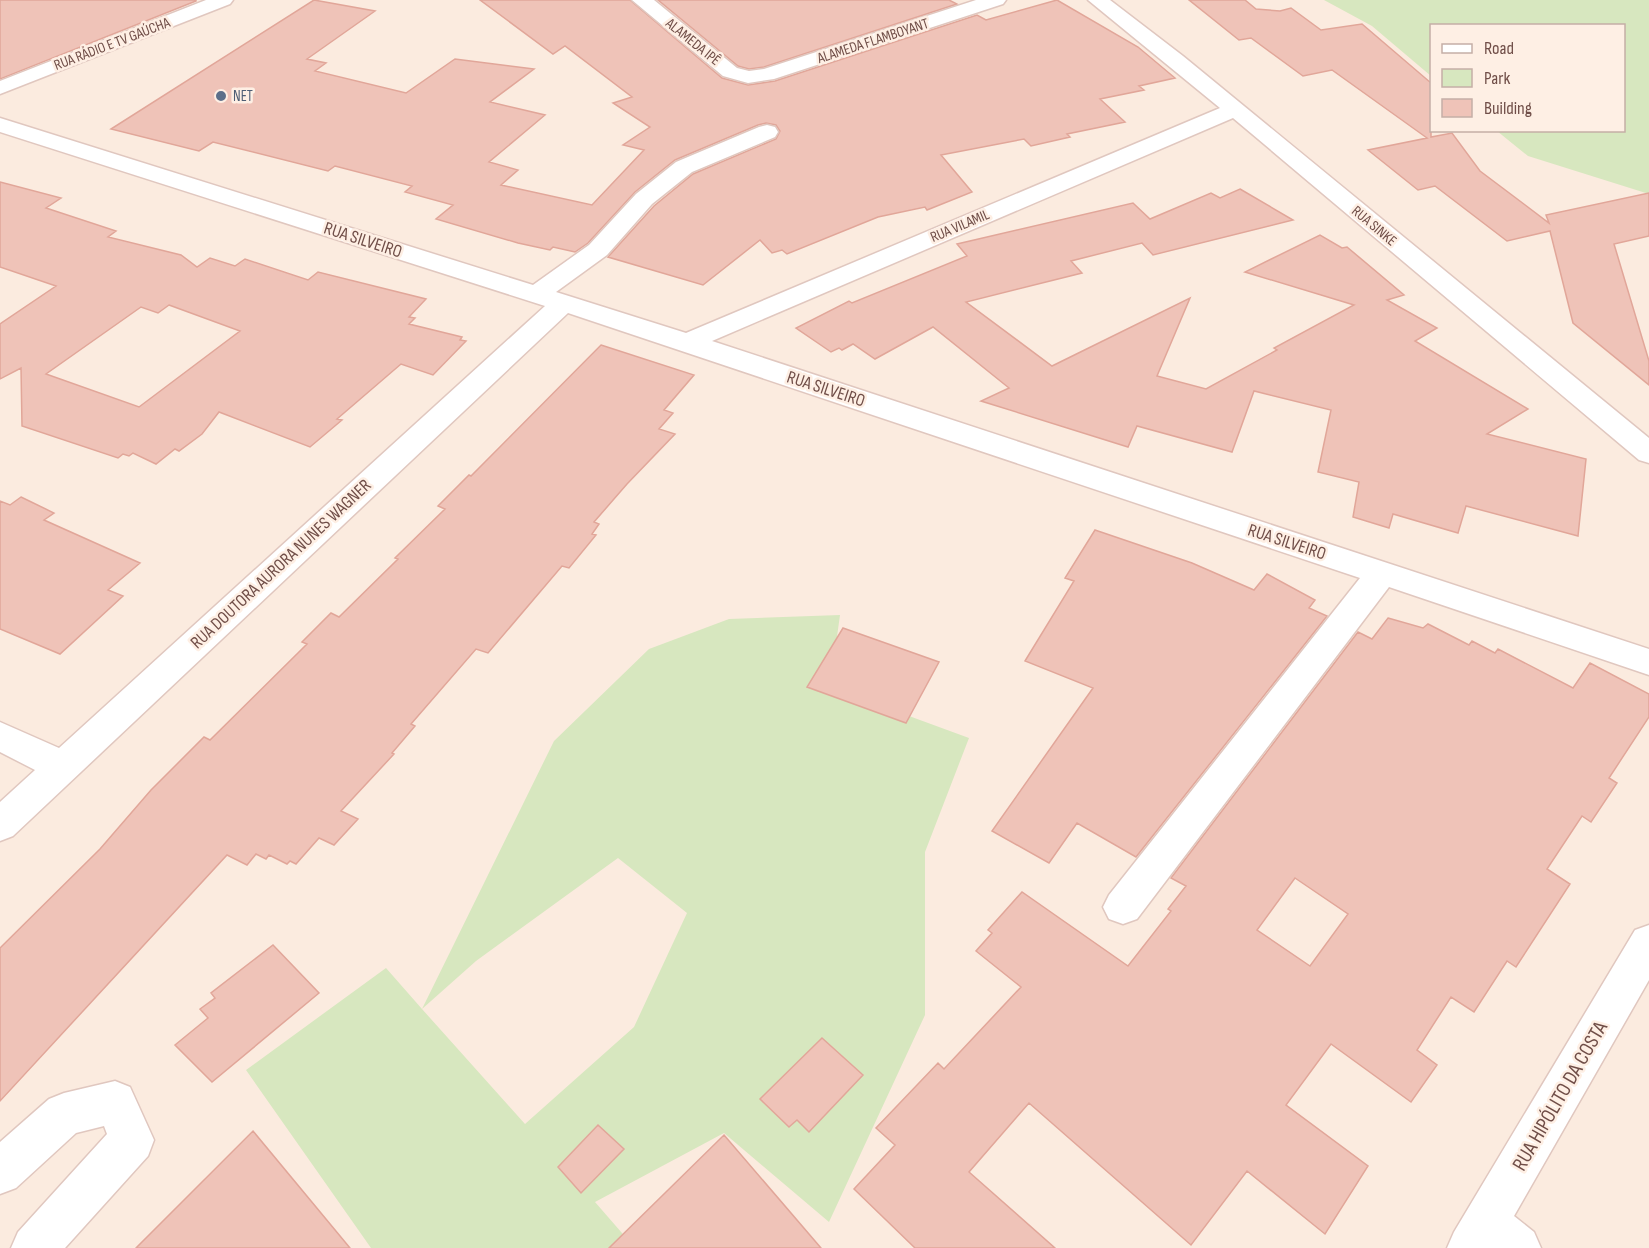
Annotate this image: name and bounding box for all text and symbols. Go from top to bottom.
street label: RUA RÁDIO E TV GAÚCHA [51,13,173,75]
street label: ALAMEDA IPÊ [661,13,724,70]
street label: ALAMEDA FLAMBOYANT [814,14,931,68]
legend [1430,24,1625,132]
text: Road [1484,38,1514,59]
text: Park [1484,68,1510,89]
place label: NET [233,87,253,106]
marker: NET [214,89,228,103]
text: Building [1484,98,1532,119]
street label: RUA SINKE [1348,202,1400,250]
street label: RUA VILAMIL [928,205,993,247]
street label: RUA SILVEIRO [321,218,405,262]
street label: RUA SILVEIRO [784,367,868,411]
street label: RUA DOUTORA AURORA NUNES WAGNER [186,475,376,653]
street label: RUA SILVEIRO [1245,520,1329,564]
street label: RUA HIPÓLITO DA COSTA [1507,1016,1613,1175]

